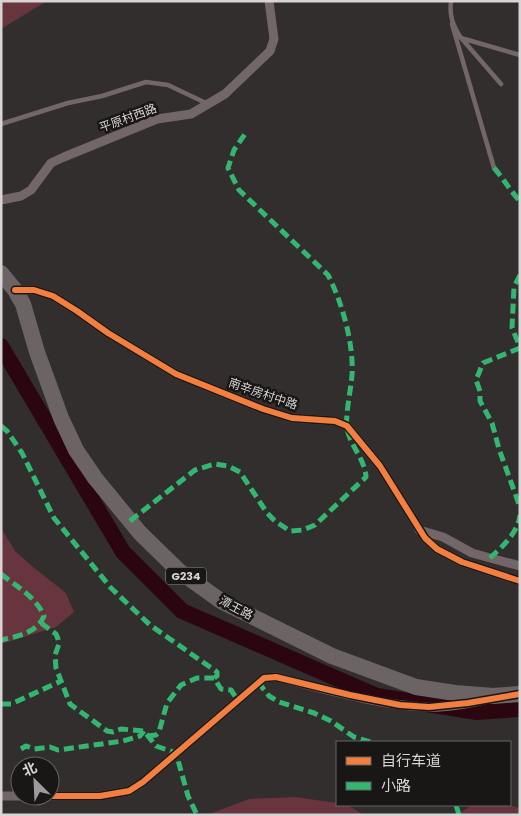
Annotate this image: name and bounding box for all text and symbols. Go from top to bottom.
street label: 平原村西路 [97,99,159,136]
street label: 南辛房村中路 [226,374,300,413]
road number: G234 [166,568,206,584]
street label: 潭王路 [216,592,256,624]
legend [336,741,511,806]
text: 自行车道 [381,750,441,771]
north arrow [10,756,60,806]
text: 北 [19,757,40,781]
text: 小路 [381,775,411,796]

